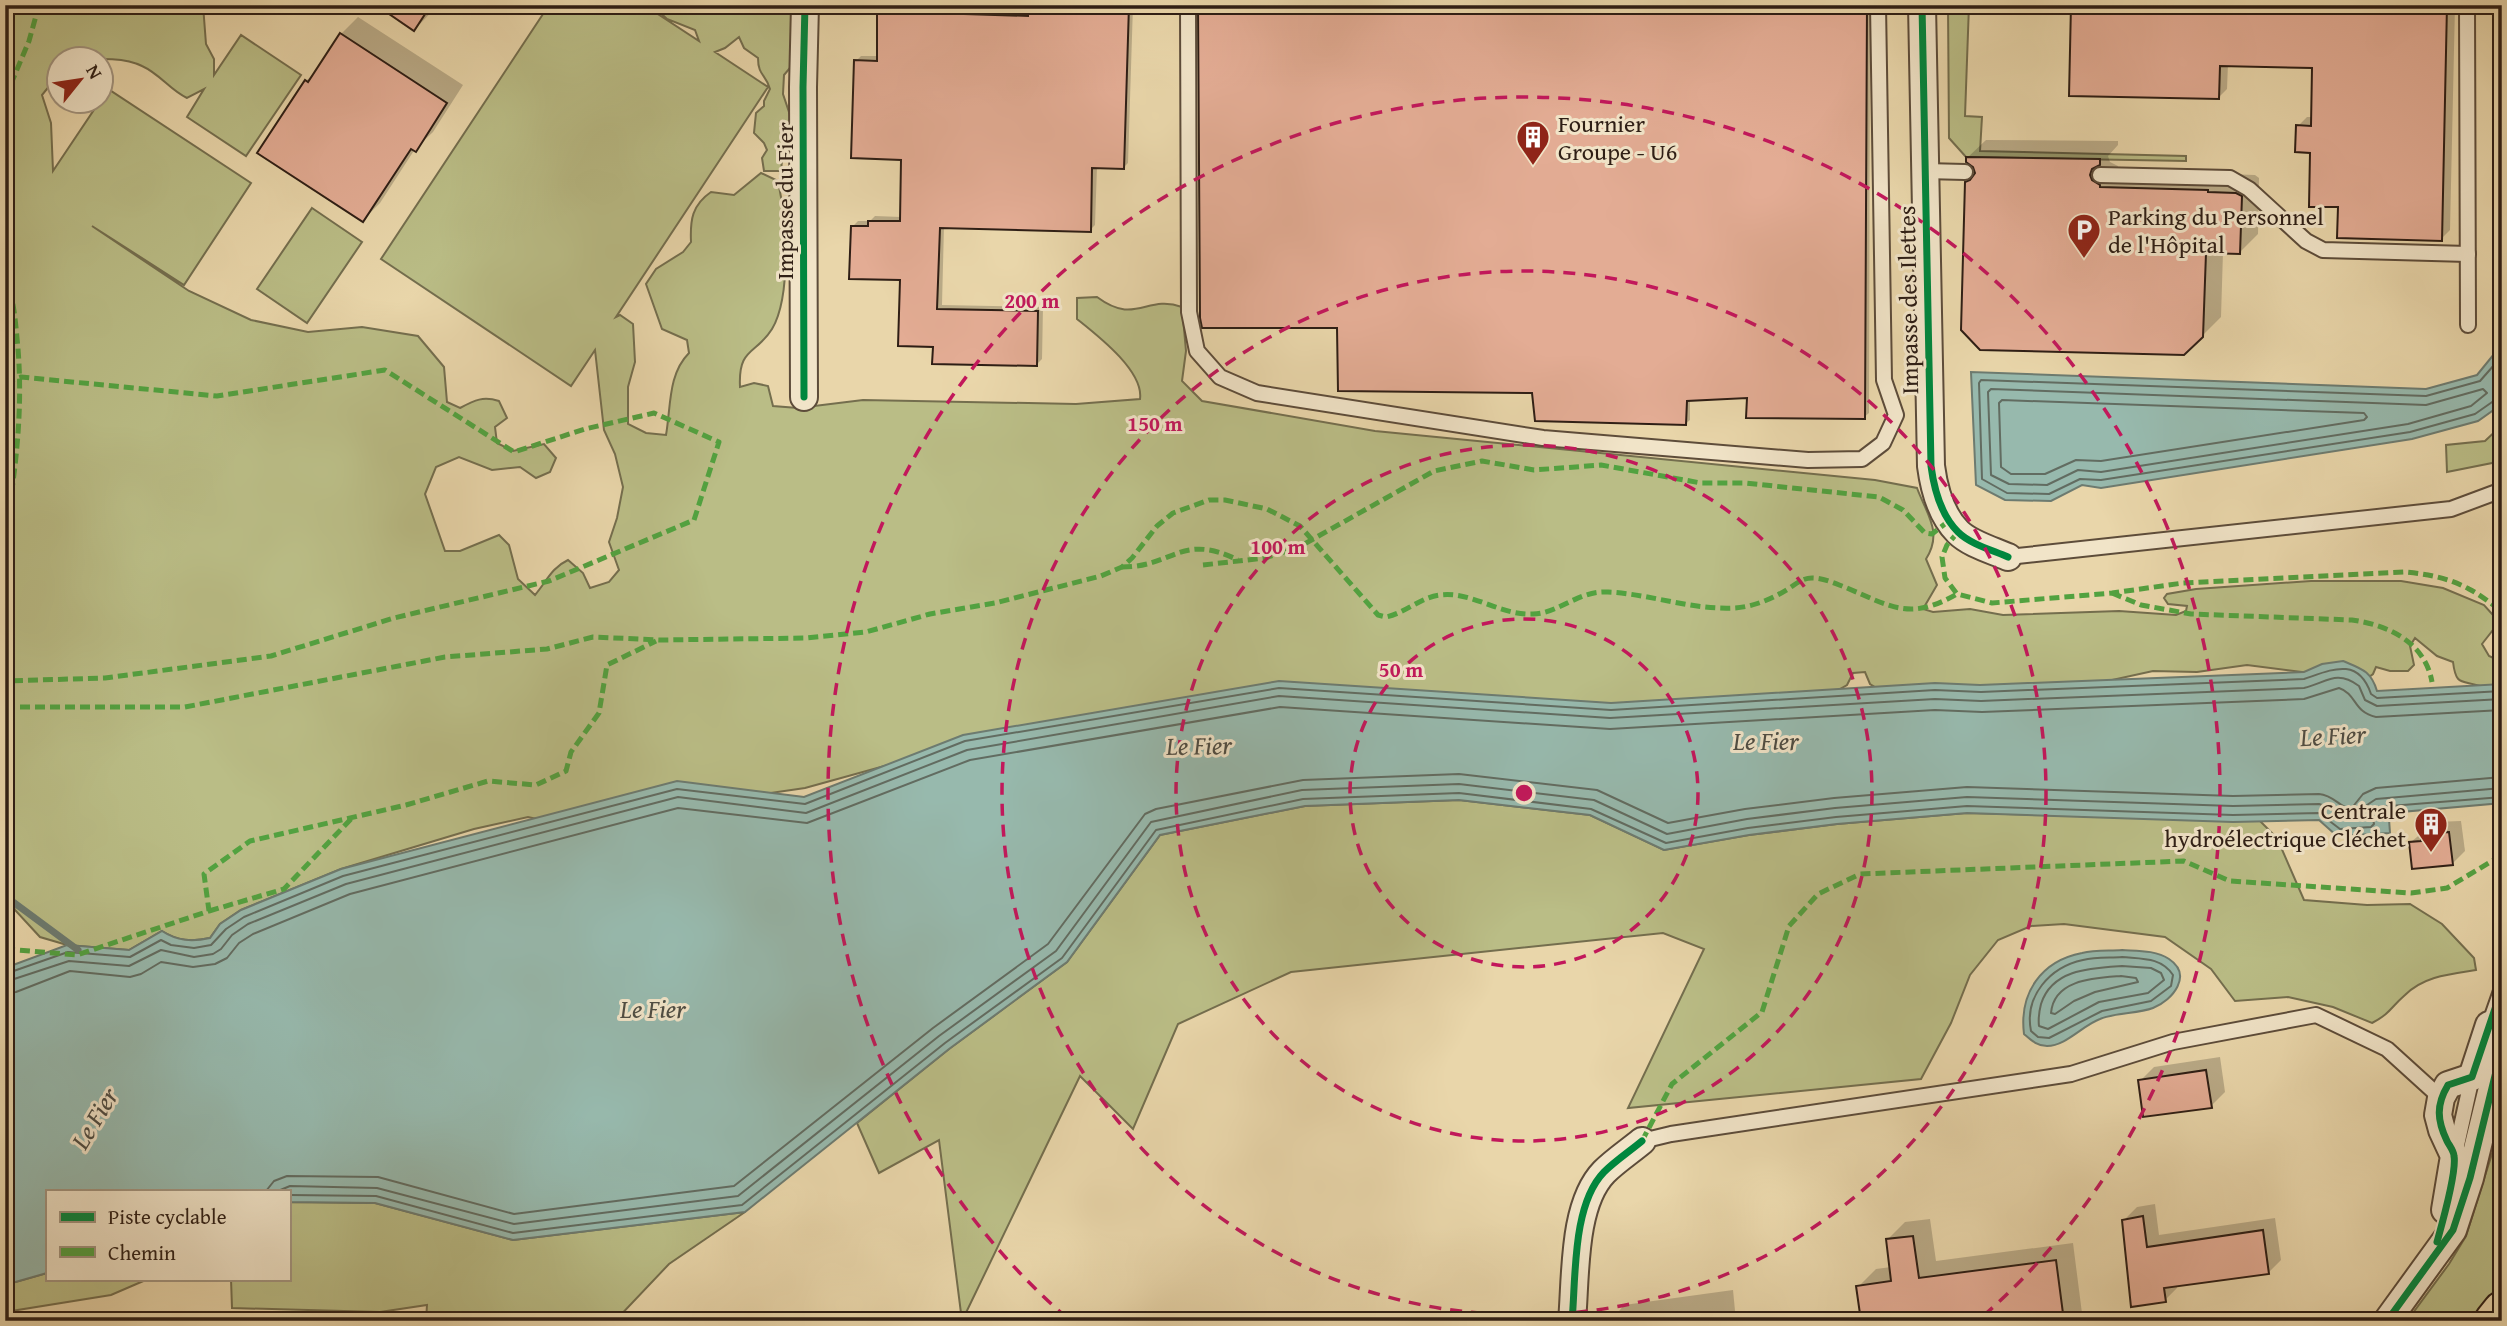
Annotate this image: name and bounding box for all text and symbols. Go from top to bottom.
north arrow [46,46,116,116]
text: N [79,59,110,84]
place label: Fournier Groupe - U6 [1558,106,1677,169]
building icon: Fournier Groupe - U6 [1514,118,1552,167]
street label: Impasse du Fier [767,122,802,280]
place label: Parking du Personnel de l'Hôpital [2108,199,2324,262]
street label: Impasse des Ilettes [1889,205,1927,395]
parking icon: Parking du Personnel de l'Hôpital [2065,211,2103,260]
text: 200 m [1004,285,1060,316]
text: 150 m [1127,408,1183,439]
text: 100 m [1250,531,1306,562]
text: 50 m [1379,654,1423,685]
water label: Le Fier [2298,714,2368,756]
water label: Le Fier [1732,721,1800,760]
water label: Le Fier [1165,725,1234,765]
centre of rings [1512,781,1536,805]
place label: Centrale hydroélectrique Cléchet [2164,793,2407,856]
building icon: Centrale hydroélectrique Cléchet [2412,805,2450,854]
water label: Le Fier [619,989,687,1028]
water label: Le Fier [60,1079,128,1157]
legend [46,1190,290,1280]
text: Piste cyclable [108,1201,227,1232]
text: Chemin [108,1237,176,1268]

